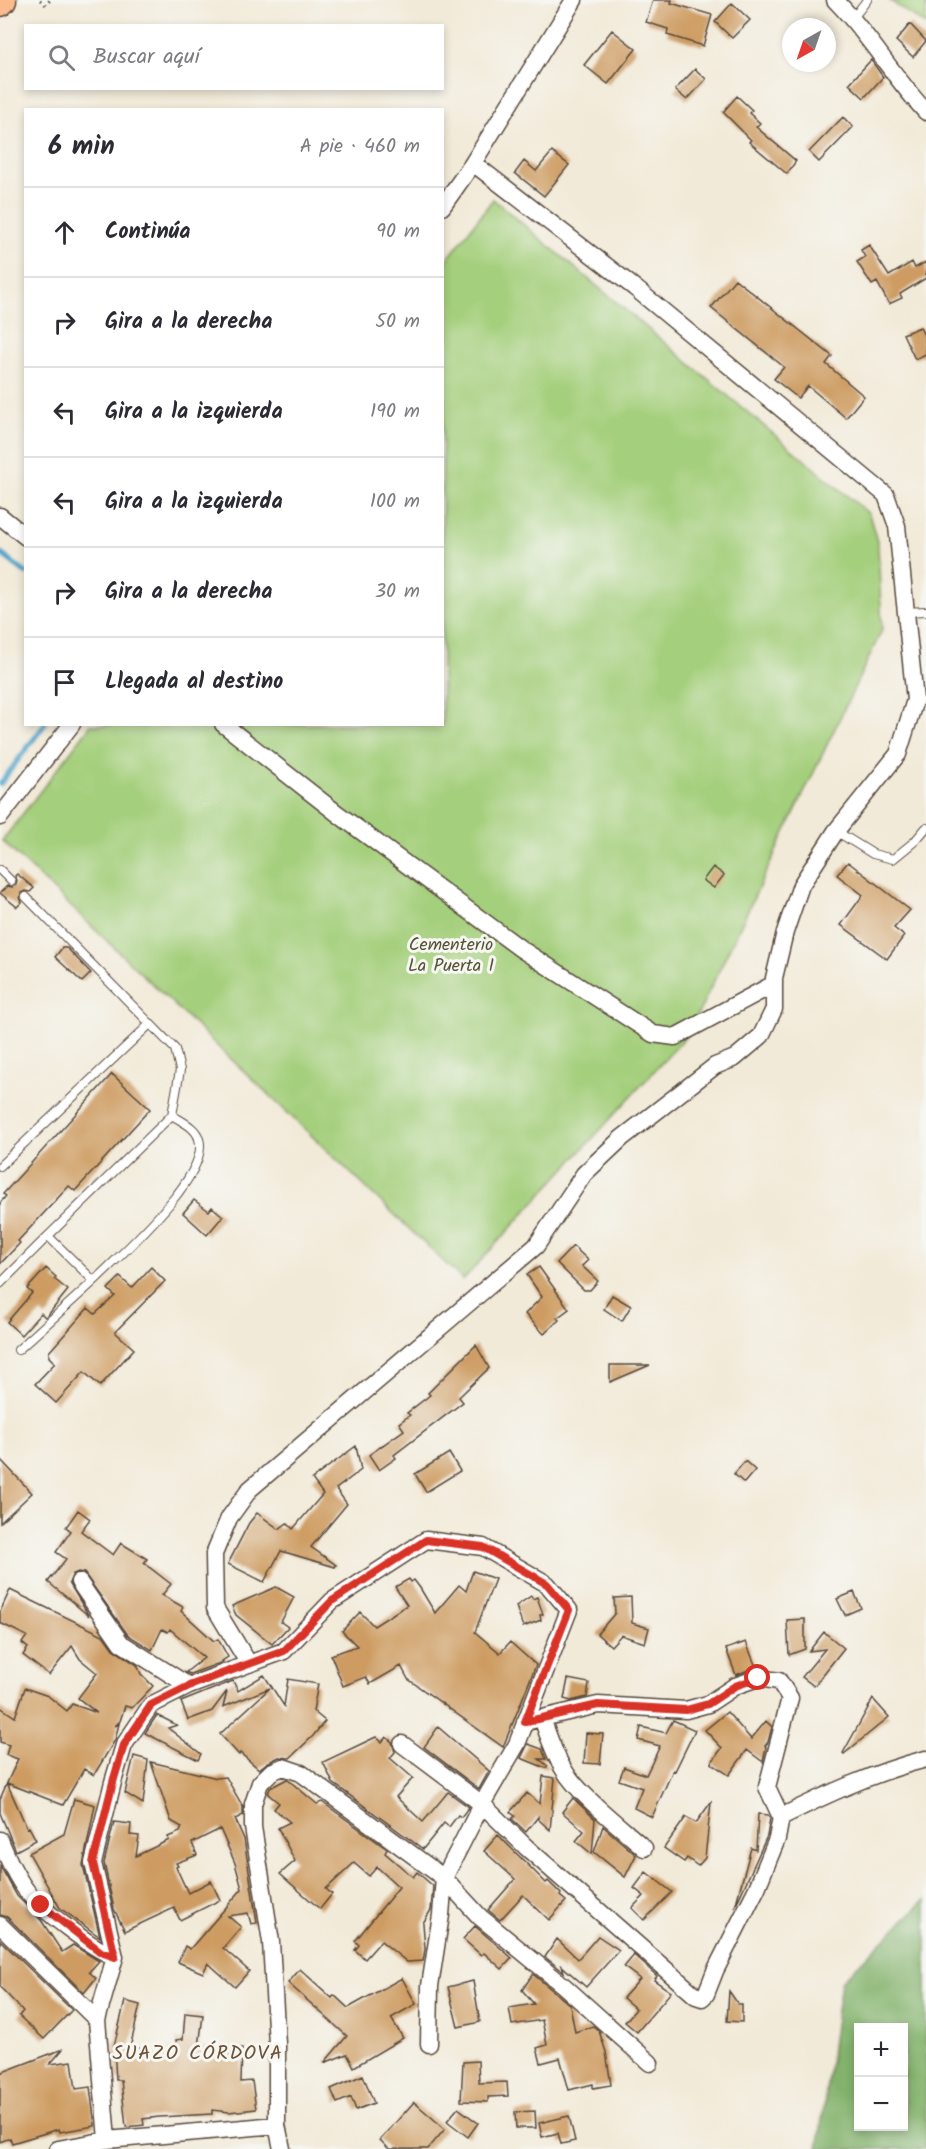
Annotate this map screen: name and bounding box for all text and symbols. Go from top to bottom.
north arrow [782,18,836,72]
search box [24,24,444,90]
text: Buscar aquí [93,40,200,75]
icon: search [45,41,78,74]
text: 6 min [48,126,115,168]
text: A pie · 460 m [300,131,420,163]
text: Continúa [105,215,190,250]
icon: ahead [48,216,81,249]
text: 90 m [376,216,420,248]
text: Gira a la derecha [105,305,272,340]
icon: right [48,306,81,339]
text: 50 m [375,306,420,338]
text: Gira a la izquierda [105,395,283,430]
icon: left [48,396,81,429]
text: 190 m [370,396,420,428]
text: Gira a la izquierda [105,485,283,520]
icon: left [48,486,81,519]
text: 100 m [370,486,420,518]
text: Gira a la derecha [105,575,272,610]
icon: right [48,576,81,609]
text: 30 m [375,576,420,608]
text: Llegada al destino [105,665,283,700]
icon: arrive [48,666,81,699]
park label: Cementerio La Puerta I [408,931,494,981]
route start [744,1664,770,1690]
route end [27,1891,53,1917]
map controls [854,2023,908,2131]
button: + [854,2023,908,2077]
district label: SUAZO CÓRDOVA [113,2038,283,2070]
button: − [854,2077,908,2131]

